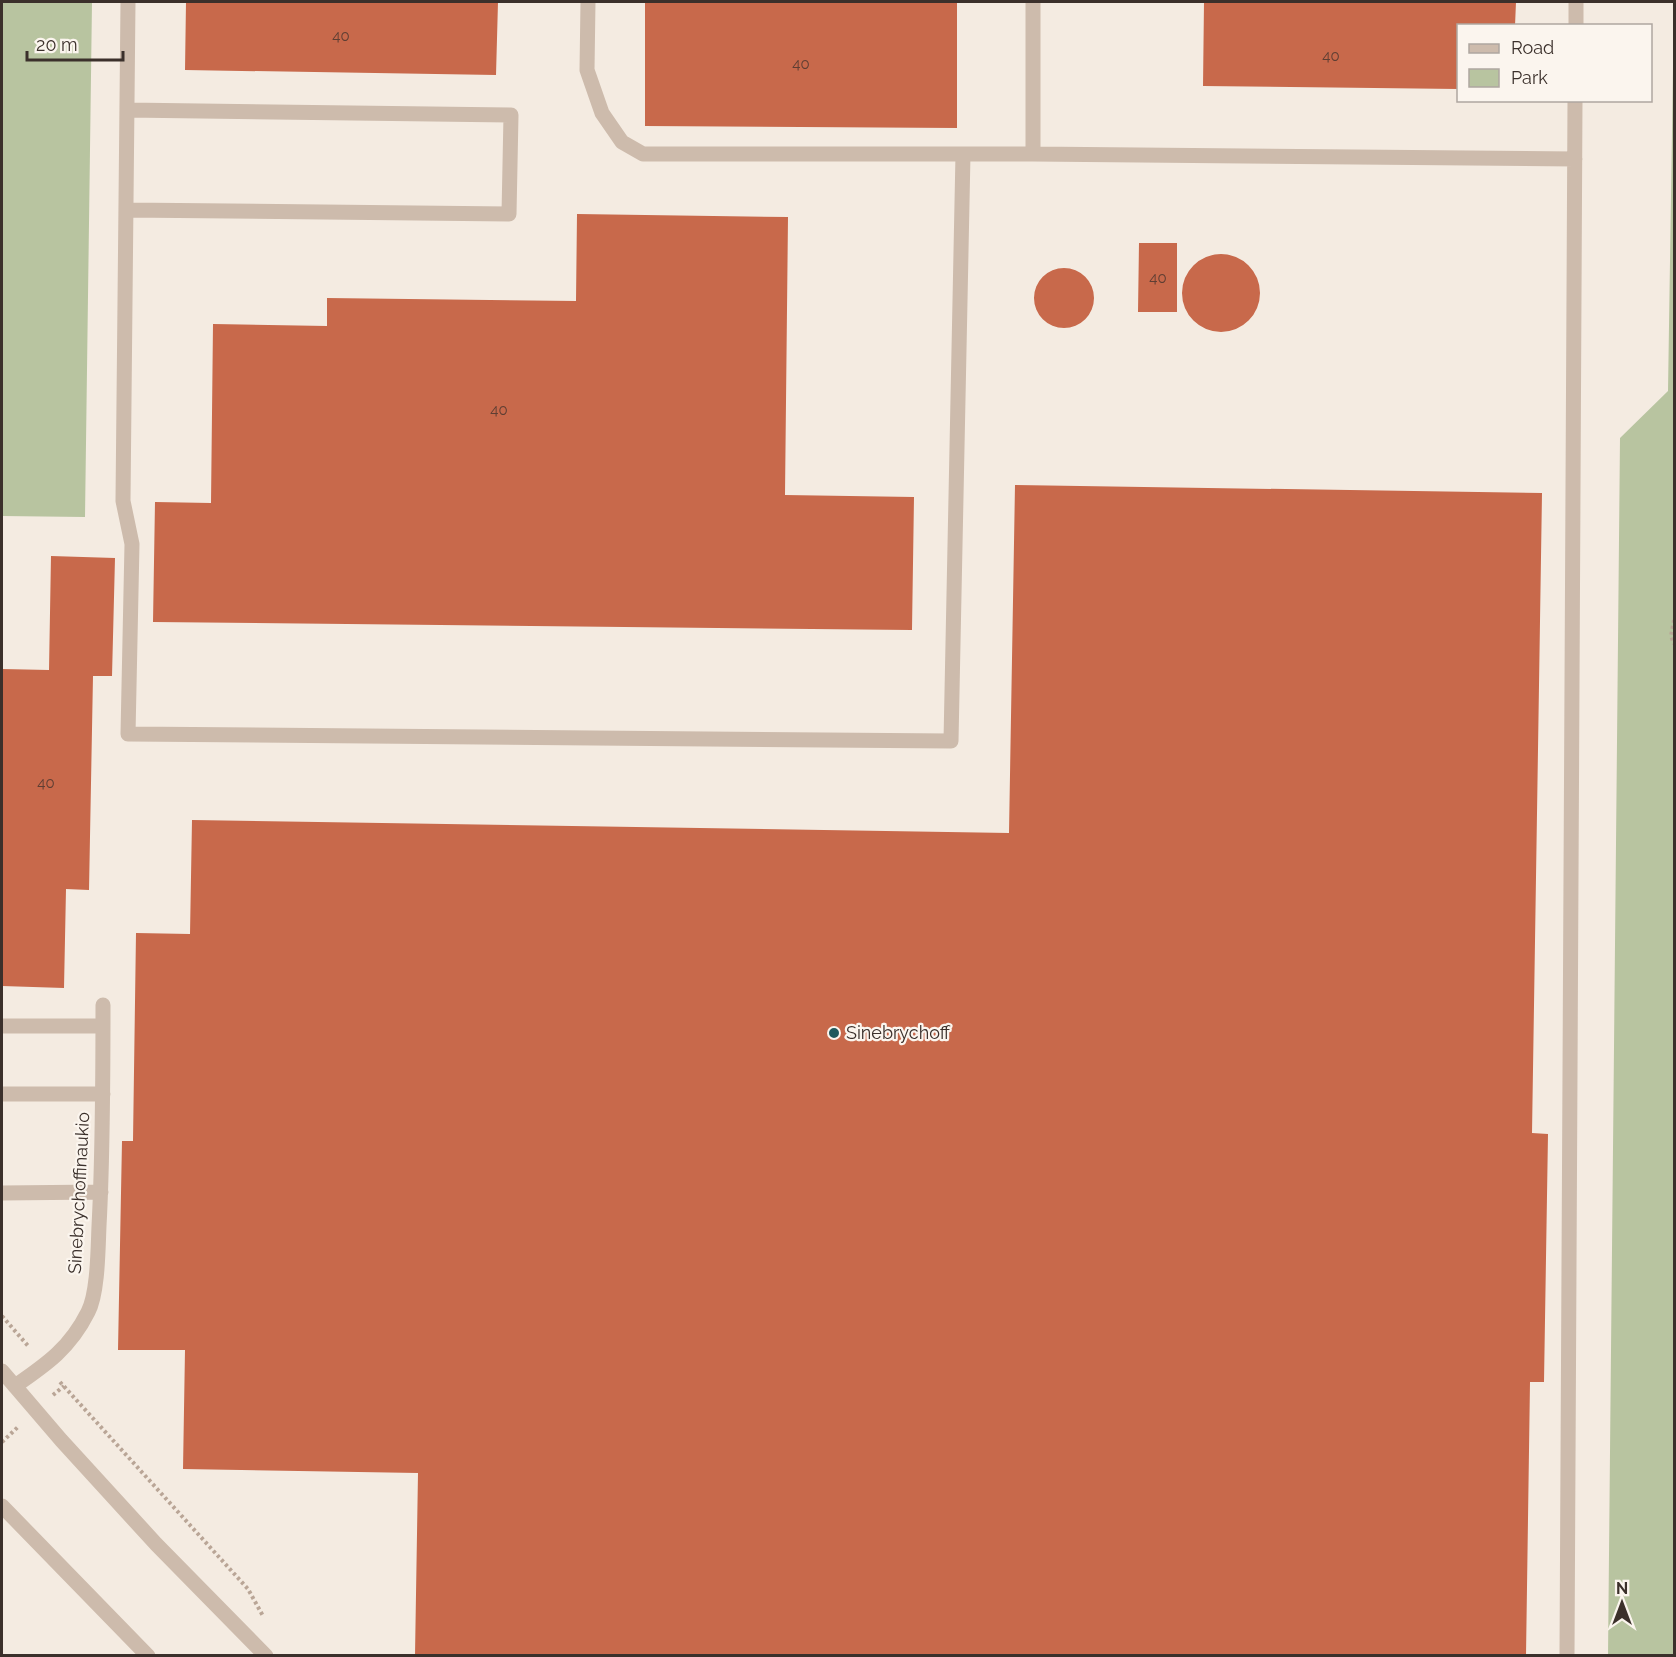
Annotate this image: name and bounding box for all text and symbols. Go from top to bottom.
scale bar [27,24,123,62]
legend [1457,24,1652,102]
house number: 40 [332,27,350,45]
text: 20 m [36,34,78,55]
text: Road [1511,37,1554,58]
house number: 40 [1322,47,1340,65]
house number: 40 [792,55,810,73]
text: Park [1511,67,1548,88]
house number: 40 [1149,269,1167,287]
house number: 40 [490,401,508,419]
house number: 40 [37,774,55,792]
place label: Sinebrychoff [846,1022,951,1043]
marker: Sinebrychoff [827,1026,841,1040]
street label: Sinebrychoffinaukio [64,1111,93,1274]
north arrow [1592,1573,1652,1633]
text: N [1616,1579,1628,1598]

